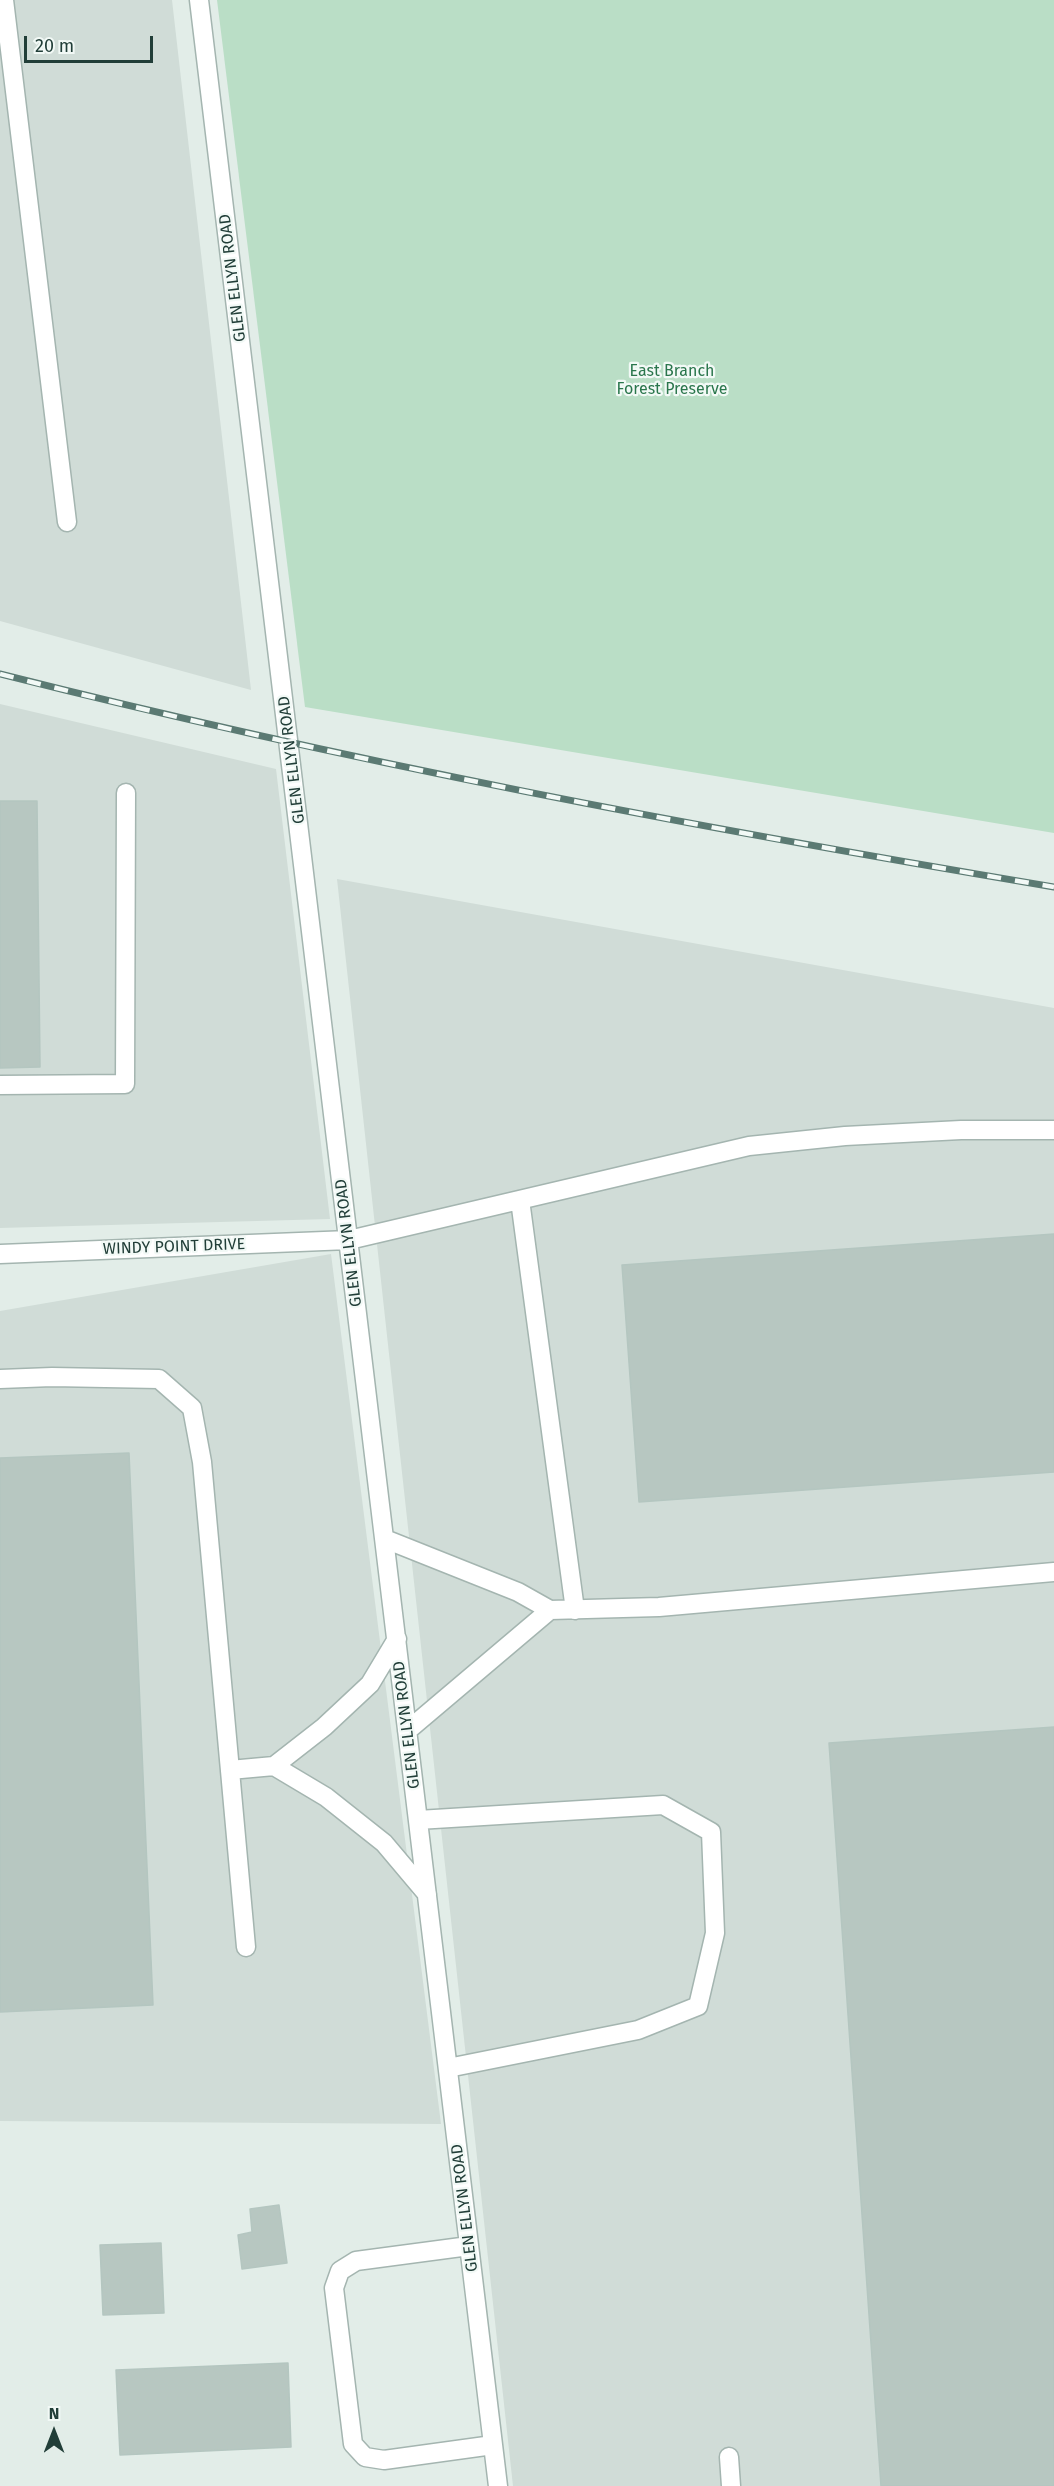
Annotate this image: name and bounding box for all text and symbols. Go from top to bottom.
scale bar [27,24,156,62]
text: 20 m [35,35,74,57]
street label: GLEN ELLYN ROAD [216,213,250,343]
park label: East Branch Forest Preserve [617,362,727,400]
street label: GLEN ELLYN ROAD [275,695,309,825]
street label: GLEN ELLYN ROAD [332,1178,366,1308]
street label: WINDY POINT DRIVE [103,1235,245,1259]
street label: GLEN ELLYN ROAD [390,1660,424,1790]
street label: GLEN ELLYN ROAD [448,2143,482,2273]
north arrow [24,2402,84,2462]
text: N [49,2404,59,2423]

